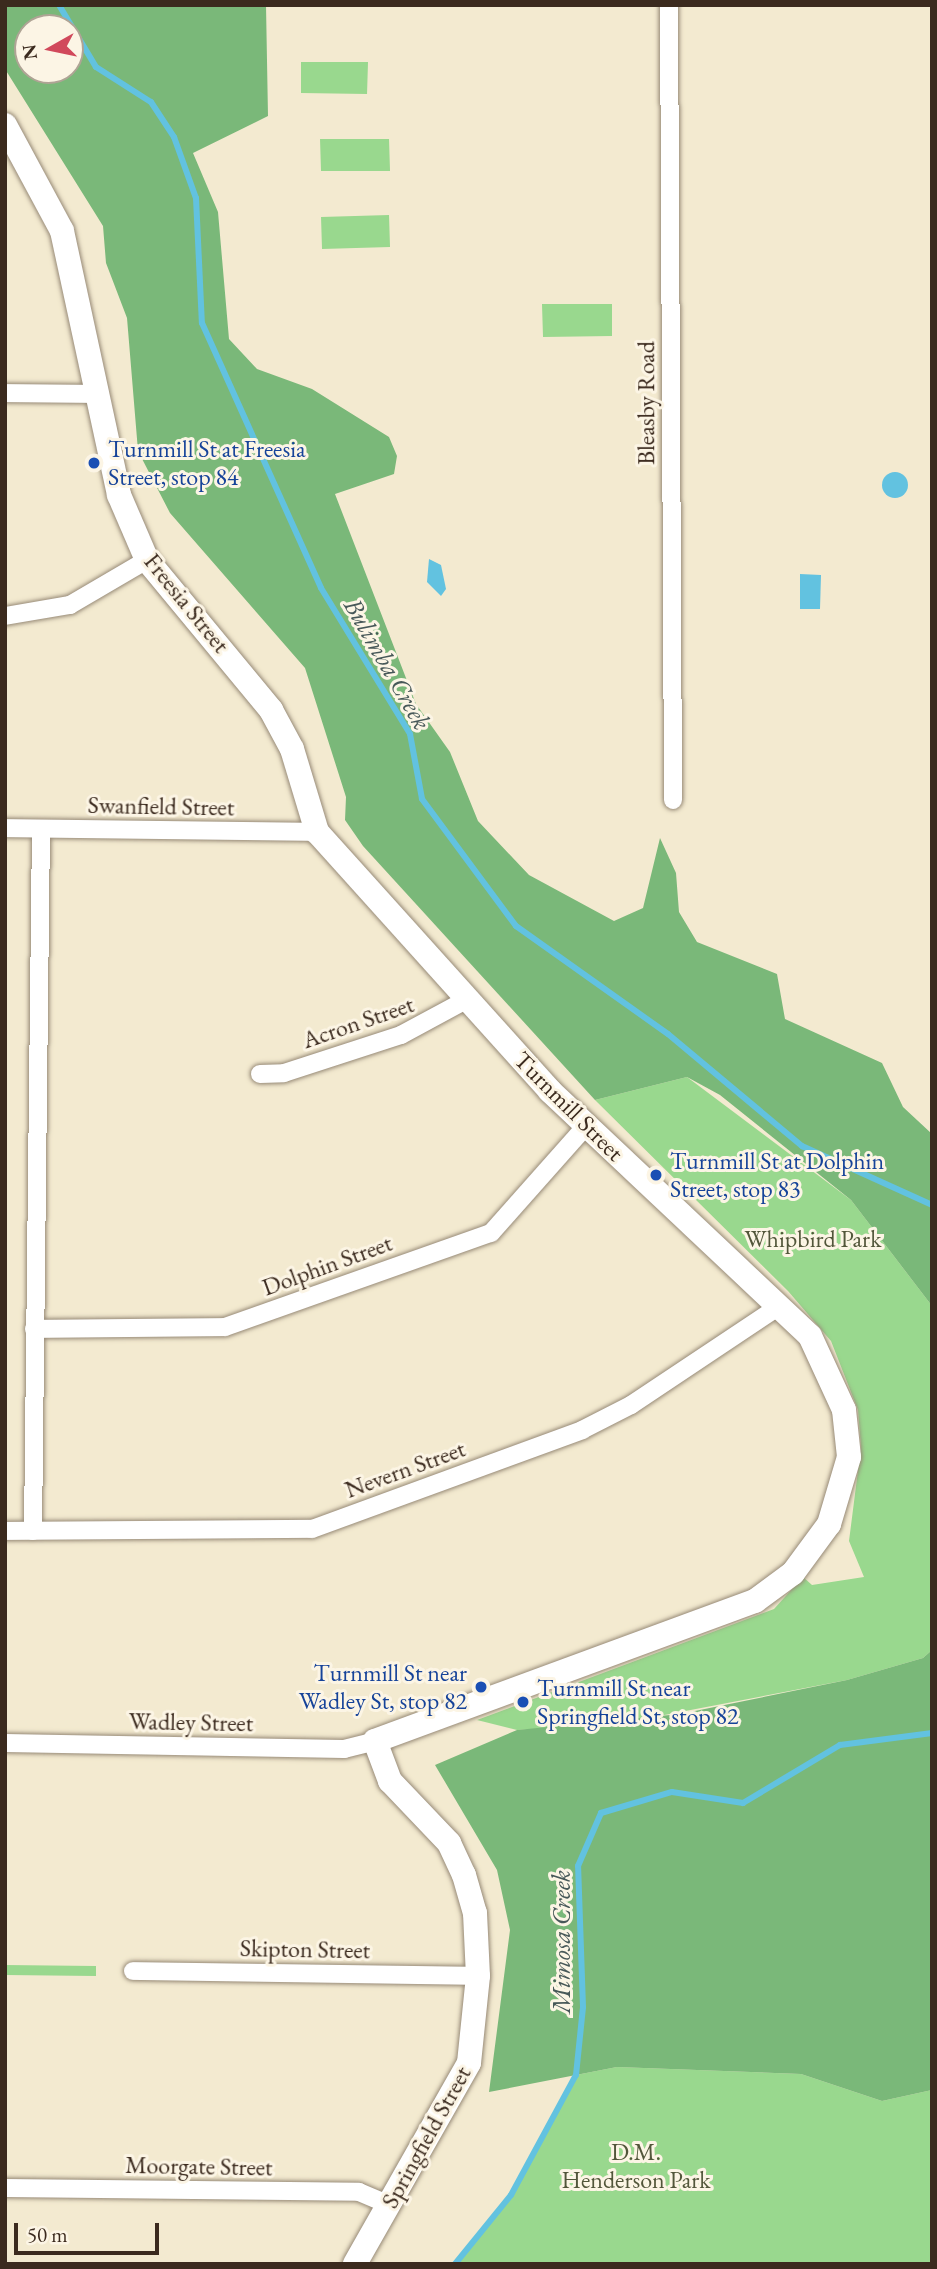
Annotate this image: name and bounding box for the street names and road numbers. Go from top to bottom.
street label: Bleasby Road [632,341,660,465]
street label: Freesia Street [138,547,236,659]
street label: Swanfield Street [87,790,235,822]
street label: Acron Street [298,989,418,1055]
street label: Turnmill Street [508,1045,630,1167]
street label: Dolphin Street [258,1228,396,1302]
street label: Nevern Street [341,1434,469,1504]
street label: Wadley Street [129,1707,253,1737]
street label: Skipton Street [240,1933,370,1965]
street label: Springfield Street [375,2061,477,2213]
street label: Moorgate Street [125,2150,273,2182]

